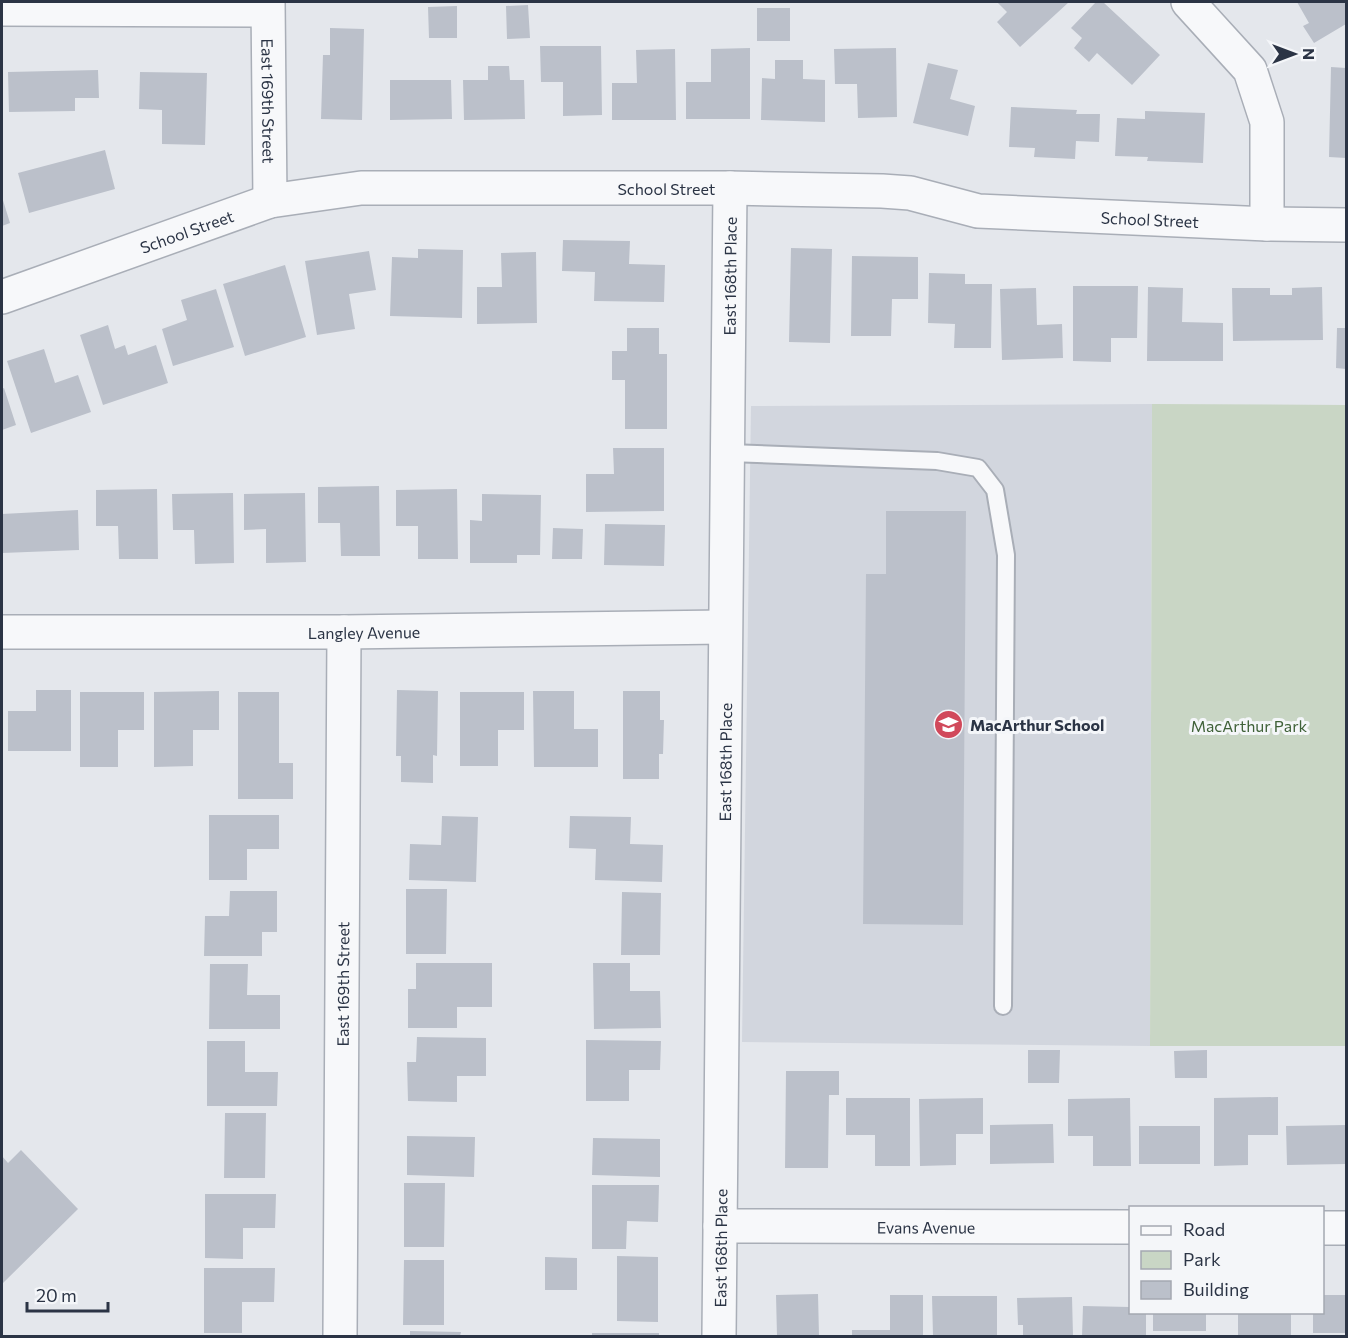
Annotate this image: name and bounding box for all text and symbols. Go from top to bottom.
north arrow [1264,24,1324,84]
street label: East 169th Street [259,38,279,164]
text: N [1300,48,1319,60]
street label: School Street [617,179,716,198]
street label: School Street [137,205,236,256]
street label: School Street [1100,207,1200,230]
street label: East 168th Place [719,217,739,336]
street label: Langley Avenue [308,622,420,642]
street label: East 168th Place [714,703,735,821]
school or university icon: MacArthur School [933,708,965,740]
place label: MacArthur School [970,715,1104,734]
park label: MacArthur Park [1191,716,1308,735]
street label: East 169th Street [332,921,352,1047]
street label: East 168th Place [710,1189,730,1307]
legend [1129,1206,1324,1314]
street label: Evans Avenue [877,1217,975,1236]
text: Road [1183,1218,1225,1240]
text: Park [1183,1248,1221,1270]
scale bar [27,1275,108,1313]
text: Building [1183,1278,1249,1300]
text: 20 m [36,1284,77,1306]

